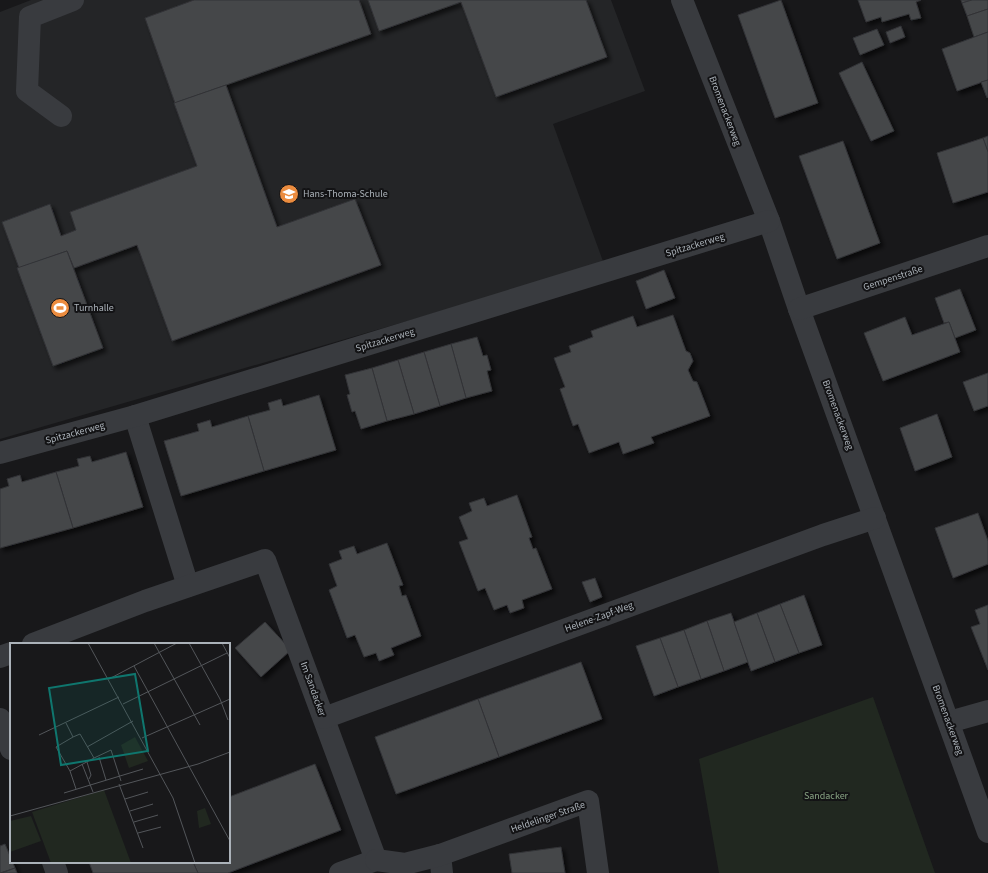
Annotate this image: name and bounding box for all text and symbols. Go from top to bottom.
street label: Bromenackerweg [705,74,745,148]
school or university icon: Hans-Thoma-Schule [278,183,300,205]
place label: Hans-Thoma-Schule [303,187,388,201]
street label: Spitzackerweg [664,229,726,261]
street label: Gempenstraße [861,262,925,294]
sports icon: Turnhalle [49,297,71,319]
place label: Turnhalle [74,301,114,315]
street label: Spitzackerweg [354,324,416,356]
street label: Bromenackerweg [819,378,857,452]
street label: Spitzackerweg [44,418,106,448]
street label: Helene-Zapf-Weg [563,598,635,636]
inset map [10,643,230,863]
street label: Im Sandacker [297,660,330,719]
street label: Bromenackerweg [929,683,967,757]
park label: Sandacker [804,789,849,803]
street label: Heldelinger Straße [509,798,587,836]

